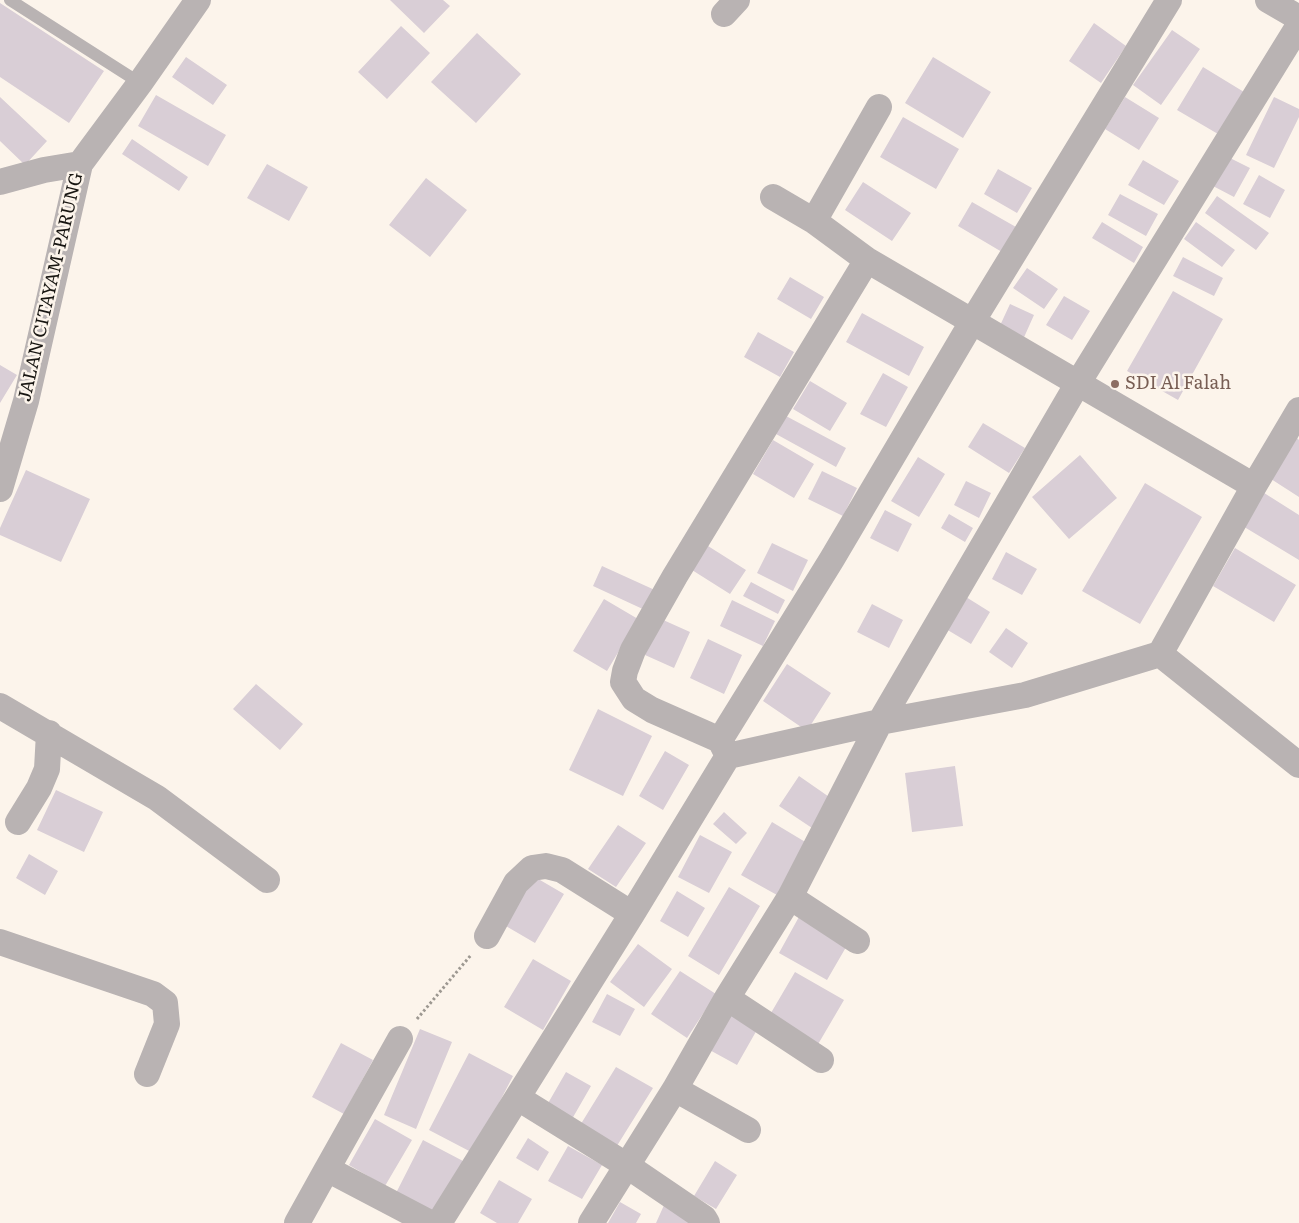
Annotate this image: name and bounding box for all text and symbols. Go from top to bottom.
street label: JALAN CITAYAM-PARUNG [14,170,88,404]
place label: SDI Al Falah [1125,373,1231,395]
marker: SDI Al Falah [1109,378,1121,390]

